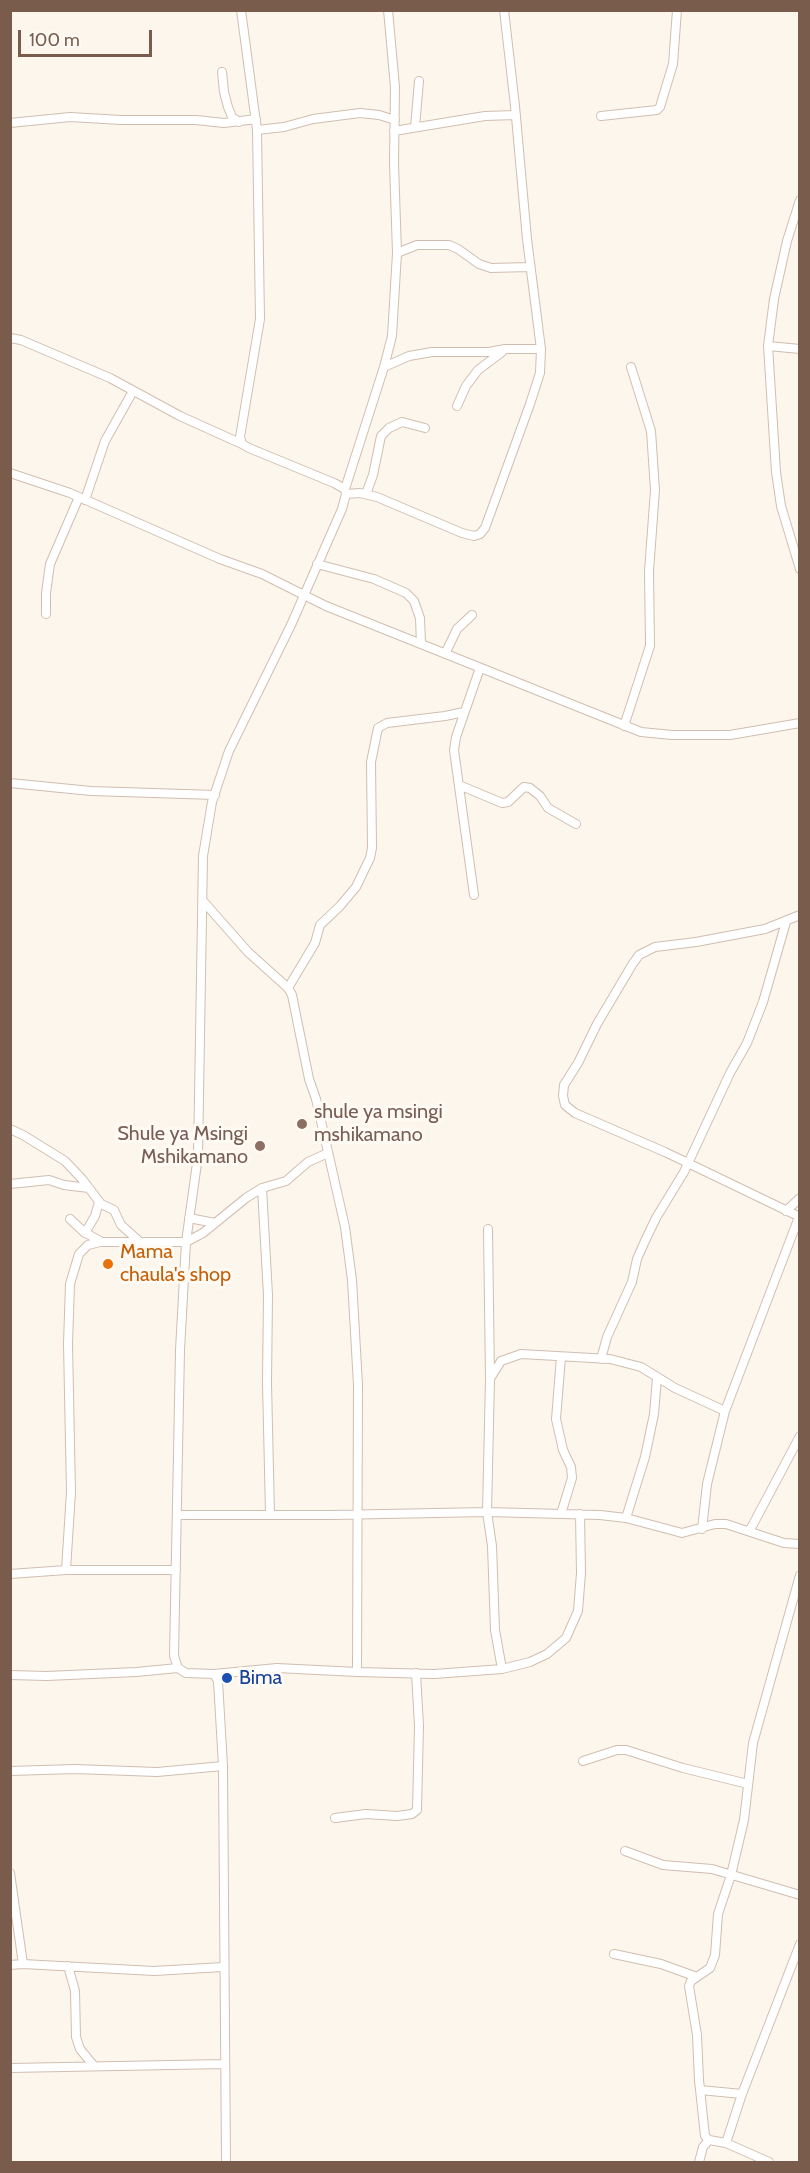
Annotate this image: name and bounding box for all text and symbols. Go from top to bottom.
scale bar [21,18,154,56]
text: 100 m [29,29,80,51]
place label: shule ya msingi mshikamano [314,1100,443,1147]
marker: shule ya msingi mshikamano [295,1117,309,1131]
place label: Shule ya Msingi Mshikamano [117,1122,248,1169]
marker: Shule ya Msingi Mshikamano [253,1139,267,1153]
place label: Mama chaula's shop [120,1240,231,1287]
marker: Mama chaula's shop [101,1257,115,1271]
place label: Bima [239,1666,282,1690]
marker: Bima [220,1671,234,1685]

